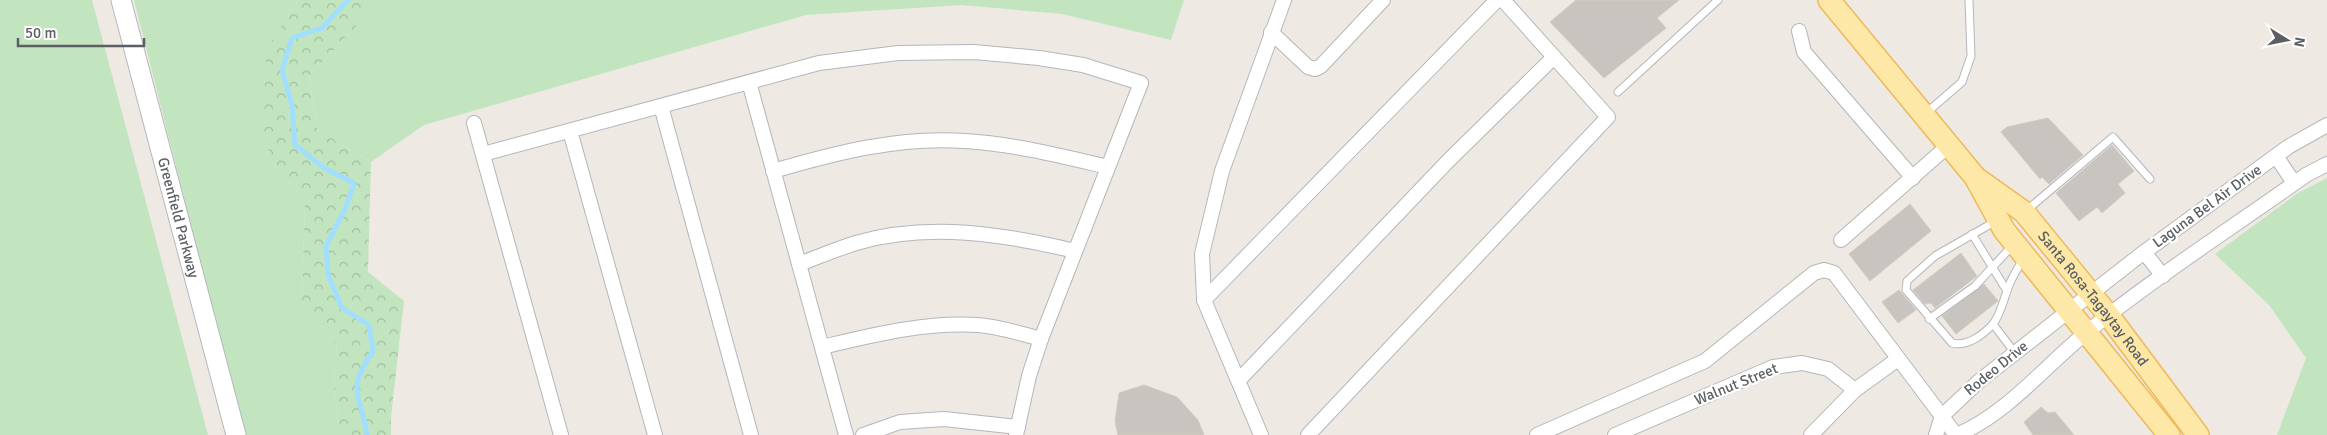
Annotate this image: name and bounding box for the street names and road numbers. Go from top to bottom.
street label: Greenfield Parkway [154,155,203,280]
street label: Laguna Bel Air Drive [2149,160,2265,252]
street label: Santa Rosa-Tagaytay Road [2034,227,2152,369]
street label: Rodeo Drive [1961,337,2031,399]
street label: Walnut Street [1692,359,1780,409]

